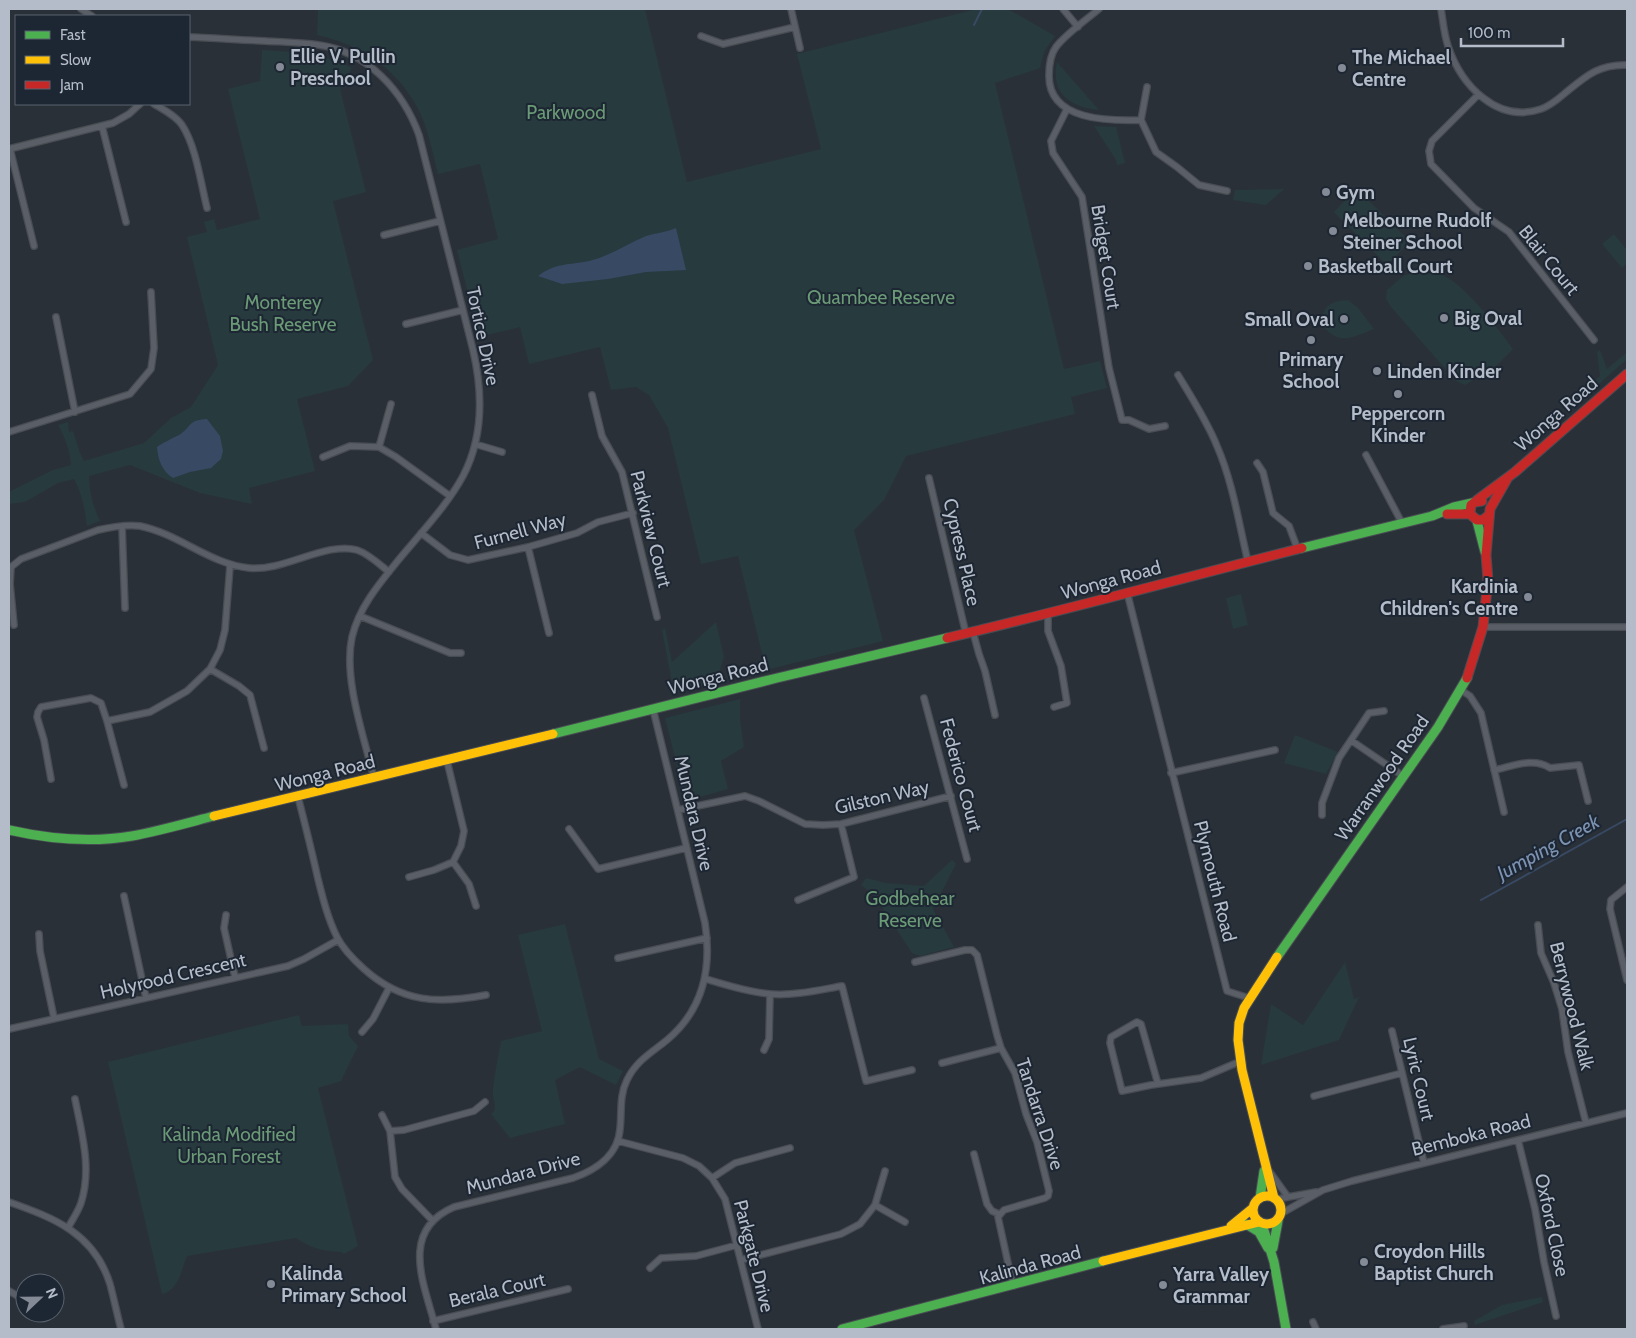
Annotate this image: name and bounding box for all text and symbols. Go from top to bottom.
legend [15,15,190,105]
scale bar [1461,15,1564,47]
text: 100 m [1468,24,1510,42]
text: Fast [60,26,85,44]
place label: Ellie V. Pullin Preschool [290,45,396,90]
place label: The Michael Centre [1352,46,1451,91]
text: Slow [60,51,91,69]
marker: Ellie V. Pullin Preschool [274,61,286,73]
marker: The Michael Centre [1336,62,1348,74]
text: Jam [59,76,84,94]
park label: Parkwood [526,101,606,124]
place label: Gym [1336,181,1375,204]
marker: Gym [1320,186,1332,198]
street label: Bridget Court [1086,203,1126,312]
place label: Melbourne Rudolf Steiner School [1343,209,1492,254]
street label: Blair Court [1514,220,1585,300]
marker: Melbourne Rudolf Steiner School [1327,225,1339,237]
place label: Basketball Court [1318,255,1453,278]
marker: Basketball Court [1302,260,1314,272]
street label: Tortice Drive [461,284,505,388]
park label: Quambee Reserve [807,286,955,309]
park label: Monterey Bush Reserve [230,291,337,336]
place label: Big Oval [1454,307,1522,330]
place label: Small Oval [1245,308,1334,331]
marker: Big Oval [1438,312,1450,324]
marker: Small Oval [1338,313,1350,325]
marker: Primary School [1305,334,1317,346]
place label: Primary School [1279,348,1344,393]
place label: Linden Kinder [1387,360,1502,383]
marker: Linden Kinder [1371,365,1383,377]
street label: Wonga Road [1510,372,1602,456]
marker: Peppercorn Kinder [1392,388,1404,400]
place label: Peppercorn Kinder [1351,402,1445,447]
street label: Parkview Court [625,468,677,590]
street label: Cypress Place [938,496,986,608]
street label: Furnell Way [471,508,569,554]
street label: Wonga Road [1059,556,1163,604]
place label: Kardinia Children's Centre [1380,575,1519,620]
marker: Kardinia Children's Centre [1522,591,1534,603]
street label: Wonga Road [666,652,770,700]
street label: Warranwood Road [1330,711,1434,845]
street label: Federico Court [935,716,987,835]
street label: Wonga Road [273,749,377,797]
street label: Mundara Drive [670,753,718,873]
street label: Gilston Way [833,775,932,819]
water label: Jumping Creek [1491,808,1605,886]
street label: Plymouth Road [1189,818,1241,944]
park label: Godbehear Reserve [865,887,955,932]
street label: Berrywood Walk [1545,939,1599,1073]
street label: Holyrood Crescent [98,948,249,1004]
street label: Lyric Court [1398,1035,1440,1124]
street label: Tandarra Drive [1011,1055,1069,1173]
street label: Bemboka Road [1409,1109,1533,1161]
park label: Kalinda Modified Urban Forest [162,1123,296,1168]
street label: Mundara Drive [463,1147,583,1199]
street label: Oxford Close [1530,1171,1574,1279]
street label: Parkgate Drive [729,1197,779,1315]
street label: Kalinda Road [977,1240,1083,1290]
place label: Croydon Hills Baptist Church [1374,1240,1494,1285]
marker: Croydon Hills Baptist Church [1358,1256,1370,1268]
place label: Kalinda Primary School [281,1262,407,1307]
place label: Yarra Valley Grammar [1172,1263,1270,1308]
street label: Berala Court [447,1268,548,1312]
north arrow [15,1273,65,1323]
marker: Kalinda Primary School [265,1278,277,1290]
marker: Yarra Valley Grammar [1157,1279,1169,1291]
text: N [42,1285,62,1301]

